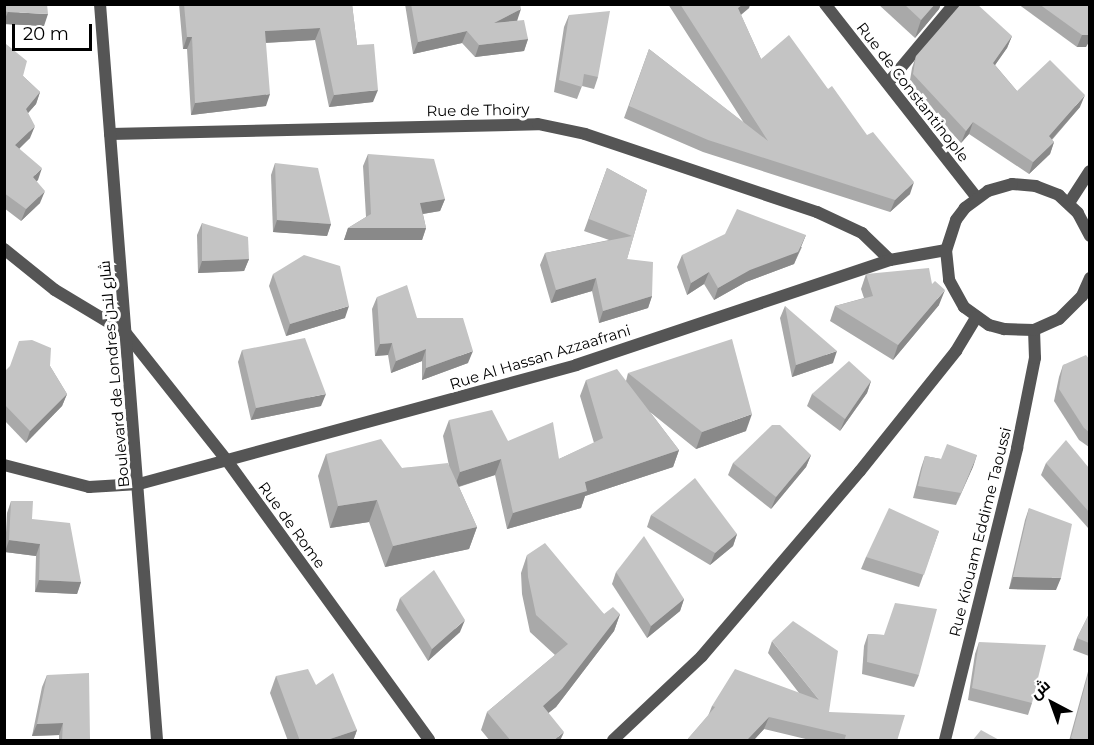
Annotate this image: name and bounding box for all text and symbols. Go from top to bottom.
scale bar [15,12,94,50]
street label: Rue de Constantinople [853,19,973,165]
text: 20 m [23,23,69,45]
street label: Rue de Thoiry [426,100,530,120]
street label: Boulevard de Londres شارع لندن [95,260,133,488]
street label: Rue Al Hassan Azzaafrani [447,321,633,393]
street label: Rue Kiouam Eddime Taoussi [945,425,1015,639]
street label: Rue de Rome [255,478,329,572]
north arrow [1022,673,1082,733]
text: ش [1026,675,1054,703]

